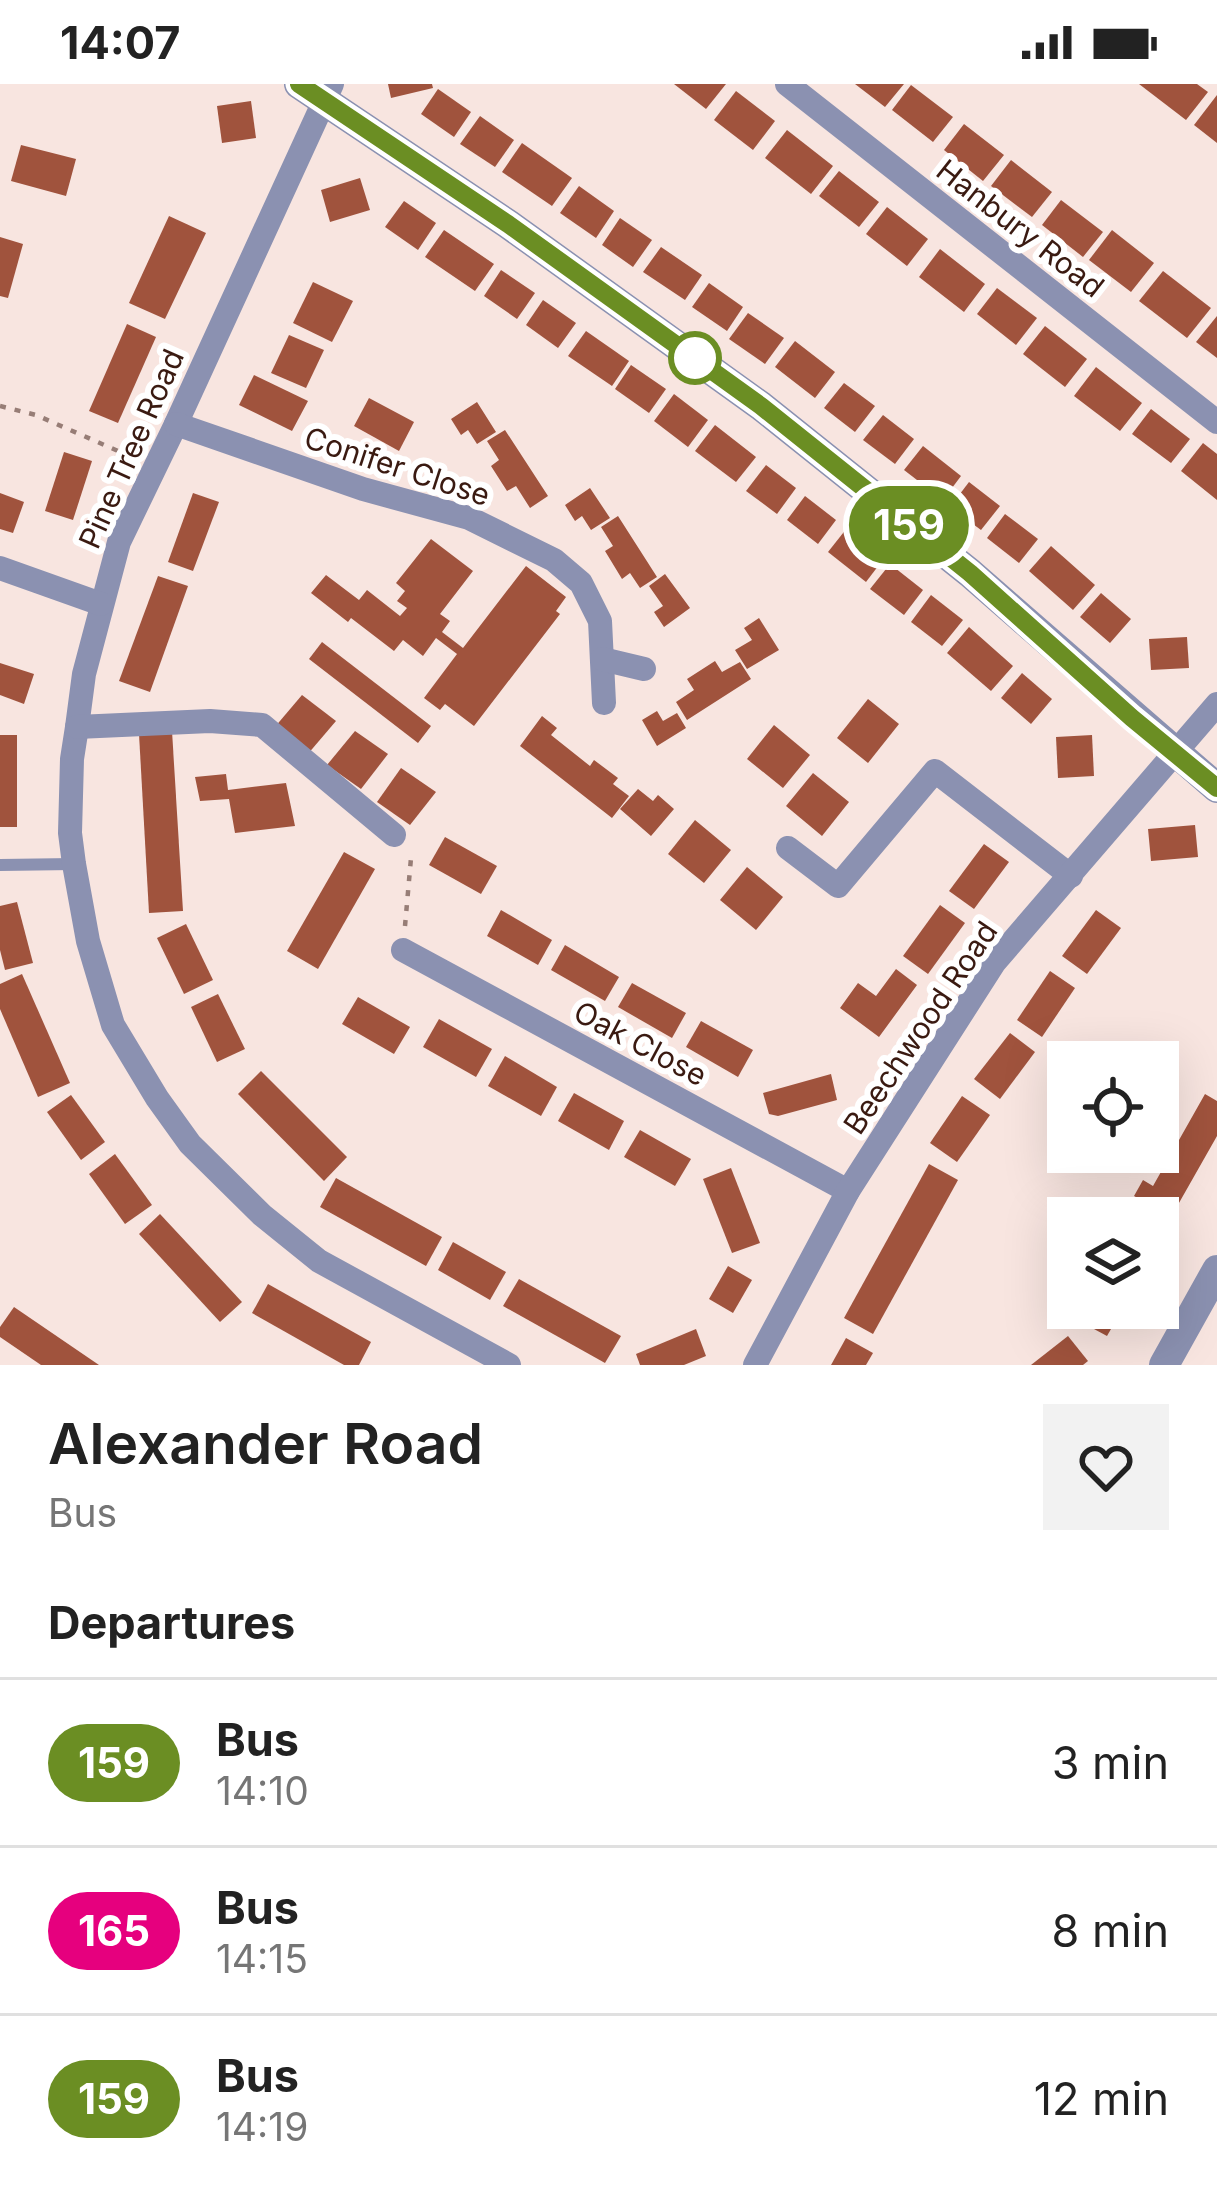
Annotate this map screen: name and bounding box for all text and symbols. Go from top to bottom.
text: 14:07 [60,15,181,70]
street label: Hanbury Road [930,152,1111,305]
unlabelled marker [670,333,720,383]
street label: Pine Tree Road [71,343,191,554]
street label: Conifer Close [300,419,495,513]
line badge: 159 [840,486,978,564]
text: 159 [873,499,945,550]
street label: Beechwood Road [836,914,1005,1141]
street label: Oak Close [568,993,713,1093]
map controls [1047,1041,1179,1329]
button: locate [1047,1041,1179,1173]
button: layers [1047,1197,1179,1329]
button: heart [1043,1404,1169,1530]
text: Alexander Road [48,1409,483,1478]
text: Bus [48,1489,117,1536]
text: Departures [48,1595,295,1650]
text: Bus [216,1712,299,1767]
text: 3 min [1052,1735,1169,1790]
text: 159 [78,1737,150,1788]
text: 14:10 [216,1767,309,1814]
text: Bus [216,1880,299,1935]
text: 8 min [1052,1903,1169,1958]
text: 165 [78,1905,150,1956]
text: 14:15 [216,1935,308,1982]
text: Bus [216,2048,299,2103]
text: 12 min [1034,2071,1169,2126]
text: 159 [78,2073,150,2124]
text: 14:19 [216,2103,308,2150]

